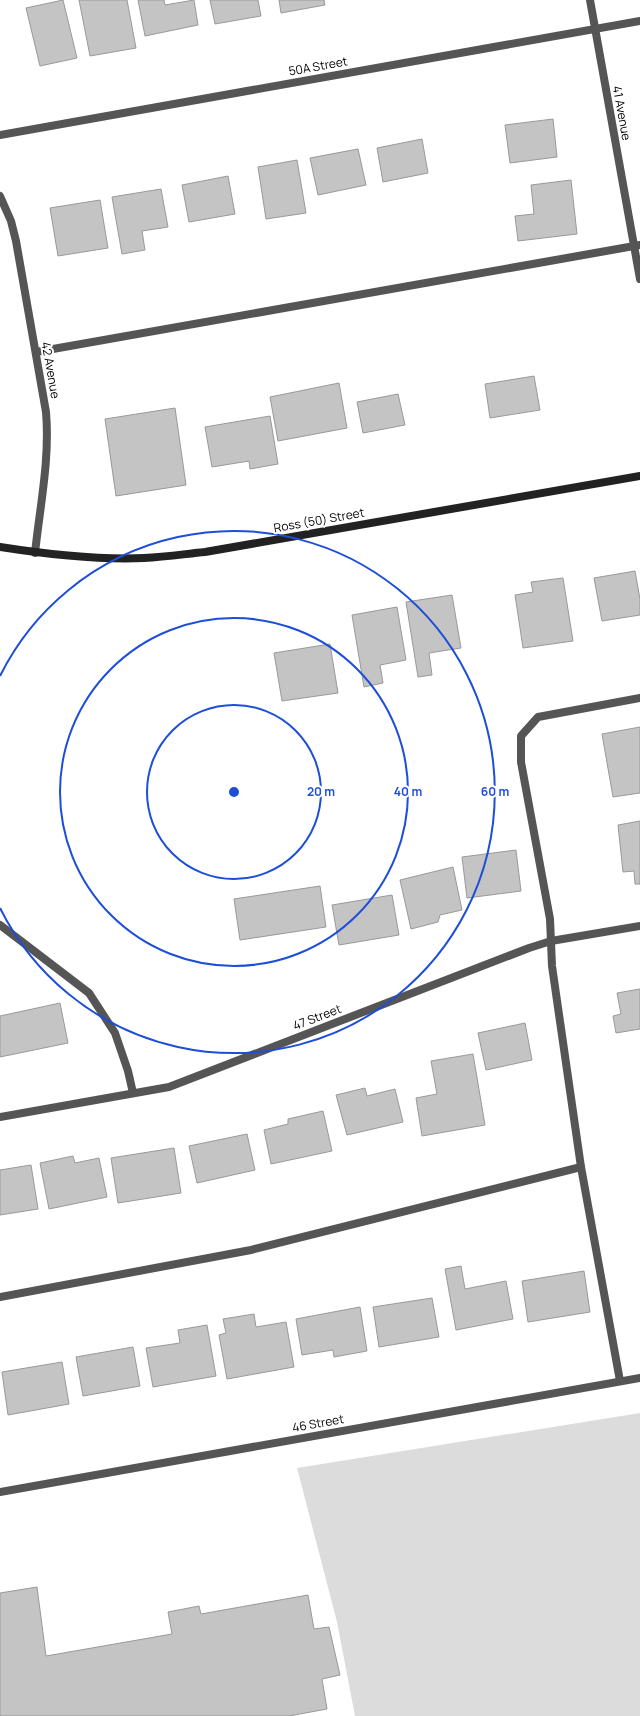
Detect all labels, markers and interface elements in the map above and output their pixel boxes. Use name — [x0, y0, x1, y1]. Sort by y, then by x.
street label: 50A Street — [287, 52, 349, 80]
street label: 41 Avenue — [609, 84, 635, 142]
street label: 42 Avenue — [38, 340, 64, 400]
street label: Ross (50) Street — [272, 504, 366, 536]
text: 20 m — [307, 783, 335, 800]
text: 40 m — [394, 783, 422, 800]
text: 60 m — [481, 783, 509, 800]
centre of rings — [227, 785, 241, 799]
street label: 47 Street — [290, 1000, 344, 1034]
street label: 46 Street — [291, 1410, 345, 1436]

